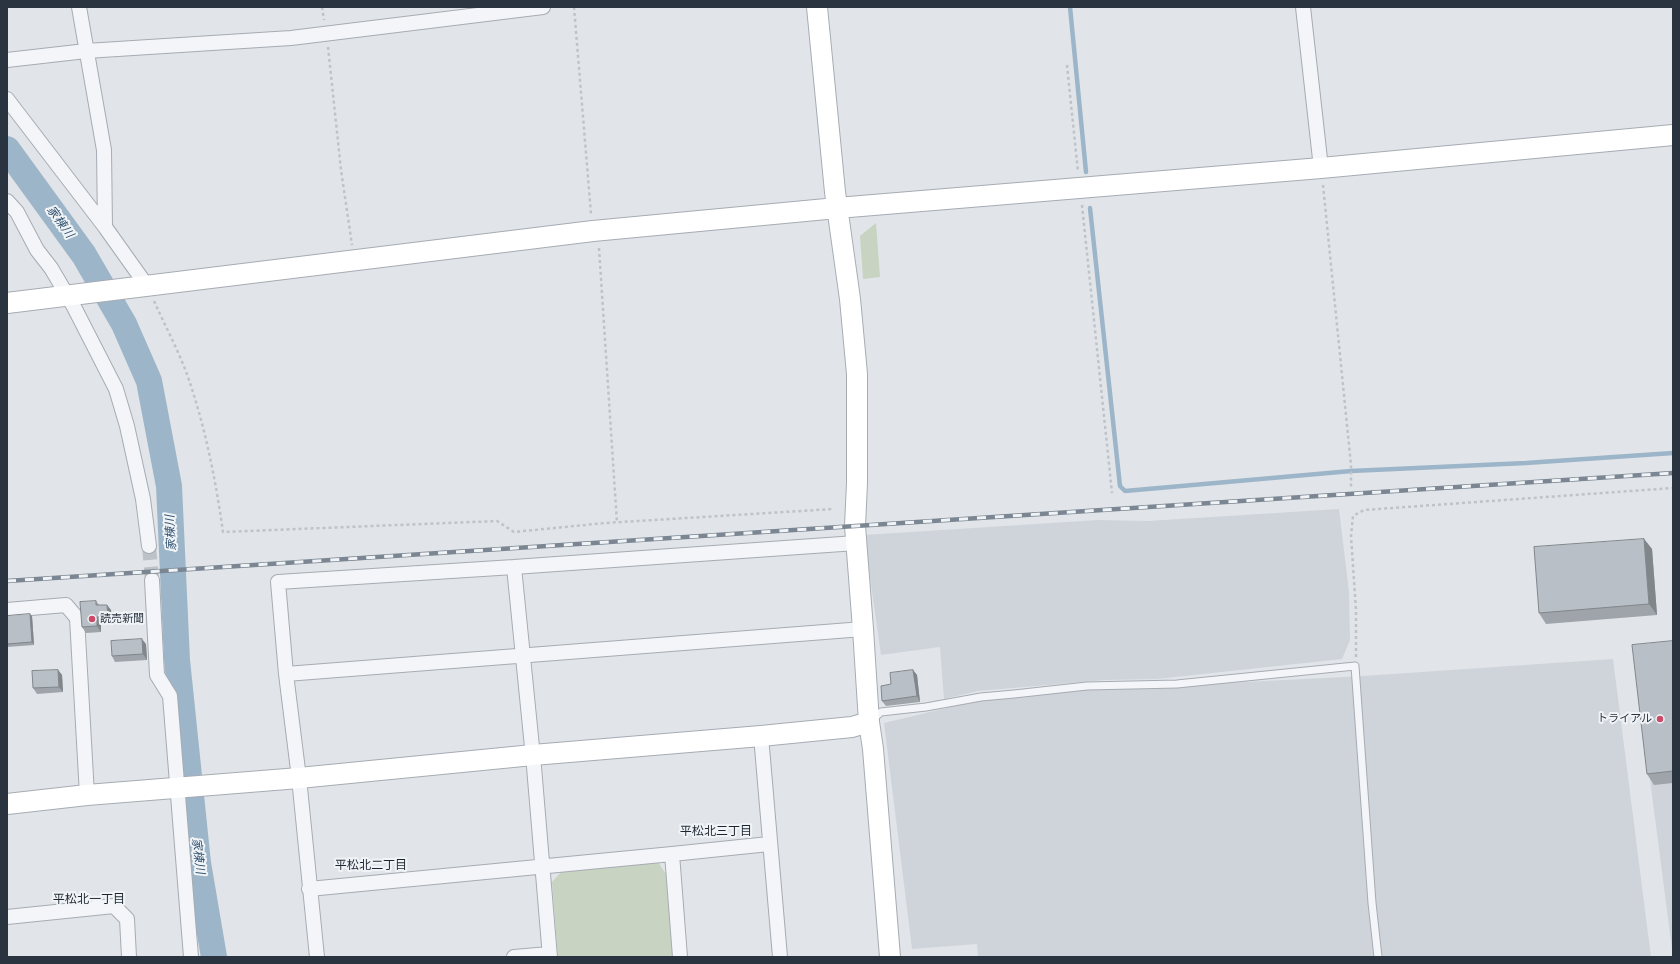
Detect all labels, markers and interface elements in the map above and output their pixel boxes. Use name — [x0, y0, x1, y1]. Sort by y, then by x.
water label: 家棟川 — [44, 203, 76, 241]
water label: 家棟川 — [163, 515, 179, 551]
place label: 読売新聞 — [100, 612, 144, 626]
marker: 読売新聞 — [87, 614, 97, 624]
place label: トライアル — [1597, 712, 1652, 726]
marker: トライアル — [1655, 714, 1665, 724]
district label: 平松北三丁目 — [680, 825, 752, 839]
water label: 家棟川 — [189, 837, 207, 875]
district label: 平松北二丁目 — [335, 859, 407, 873]
district label: 平松北一丁目 — [53, 893, 125, 907]

